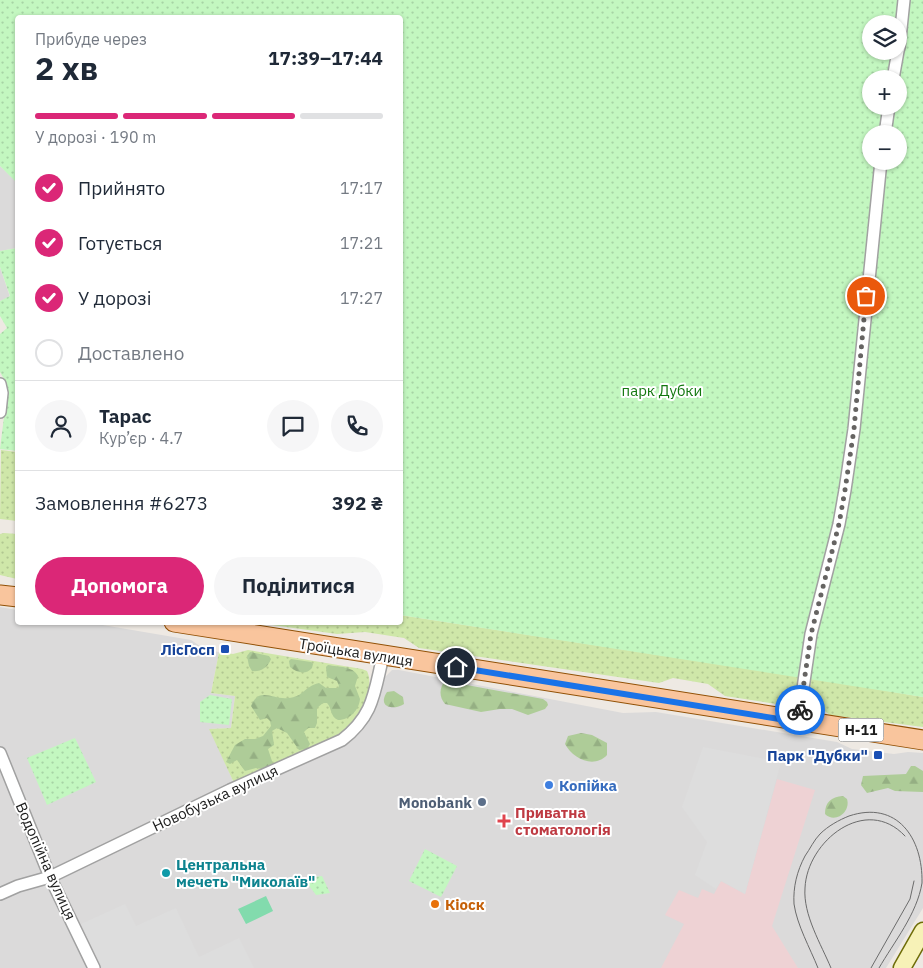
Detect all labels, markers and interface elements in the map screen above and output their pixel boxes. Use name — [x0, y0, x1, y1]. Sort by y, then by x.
map controls — [862, 15, 907, 170]
button: layers — [862, 15, 907, 60]
text: Прибуде через — [35, 29, 147, 49]
text: 17:39–17:44 — [268, 46, 383, 70]
text: 2 хв — [35, 47, 98, 89]
button: + — [862, 70, 907, 115]
button: − — [862, 125, 907, 170]
text: У дорозі · 190 m — [35, 127, 156, 147]
icon: check — [35, 174, 63, 202]
text: Прийнято — [78, 176, 165, 200]
text: 17:17 — [340, 178, 383, 198]
icon: check — [35, 229, 63, 257]
text: Готується — [78, 231, 162, 255]
text: 17:21 — [340, 233, 383, 253]
pin — [845, 275, 887, 317]
icon: bag — [852, 282, 880, 310]
icon: check — [35, 284, 63, 312]
text: У дорозі — [78, 286, 152, 310]
text: 17:27 — [340, 288, 383, 308]
text: Доставлено — [78, 341, 184, 365]
park label: парк Дубки — [622, 381, 702, 400]
button: person — [35, 400, 87, 452]
button: chat — [267, 400, 319, 452]
button: phone — [331, 400, 383, 452]
text: Тарас — [99, 404, 152, 428]
text: Кур’єр · 4.7 — [99, 428, 183, 448]
text: Замовлення #6273 — [35, 491, 208, 515]
text: 392 ₴ — [332, 491, 383, 515]
button: Допомога — [35, 557, 204, 615]
button: Поділитися — [214, 557, 383, 615]
street label: Троїцька вулиця — [298, 634, 414, 670]
place label: ЛісГосп — [161, 640, 215, 659]
marker: ЛісГосп — [219, 643, 231, 655]
pin — [435, 646, 477, 688]
icon: home — [442, 653, 470, 681]
courier — [775, 685, 825, 735]
icon: bike — [786, 696, 814, 724]
road number: Н-11 — [838, 718, 884, 742]
place label: Парк "Дубки" — [767, 746, 868, 765]
marker: Парк "Дубки" — [872, 749, 884, 761]
street label: Новобузька вулиця — [149, 761, 281, 835]
place label: Копійка — [559, 776, 618, 795]
marker: Копійка — [543, 779, 555, 791]
place label: Monobank — [399, 793, 472, 812]
marker: Monobank — [476, 796, 488, 808]
street label: Водопійна вулиця — [12, 799, 80, 923]
place label: Приватна стоматологія — [515, 803, 611, 839]
marker: Приватна стоматологія — [497, 814, 511, 828]
place label: Центральна мечеть "Миколаїв" — [176, 855, 315, 891]
marker: Центральна мечеть "Миколаїв" — [160, 867, 172, 879]
place label: Кіоск — [445, 895, 485, 914]
marker: Кіоск — [429, 898, 441, 910]

